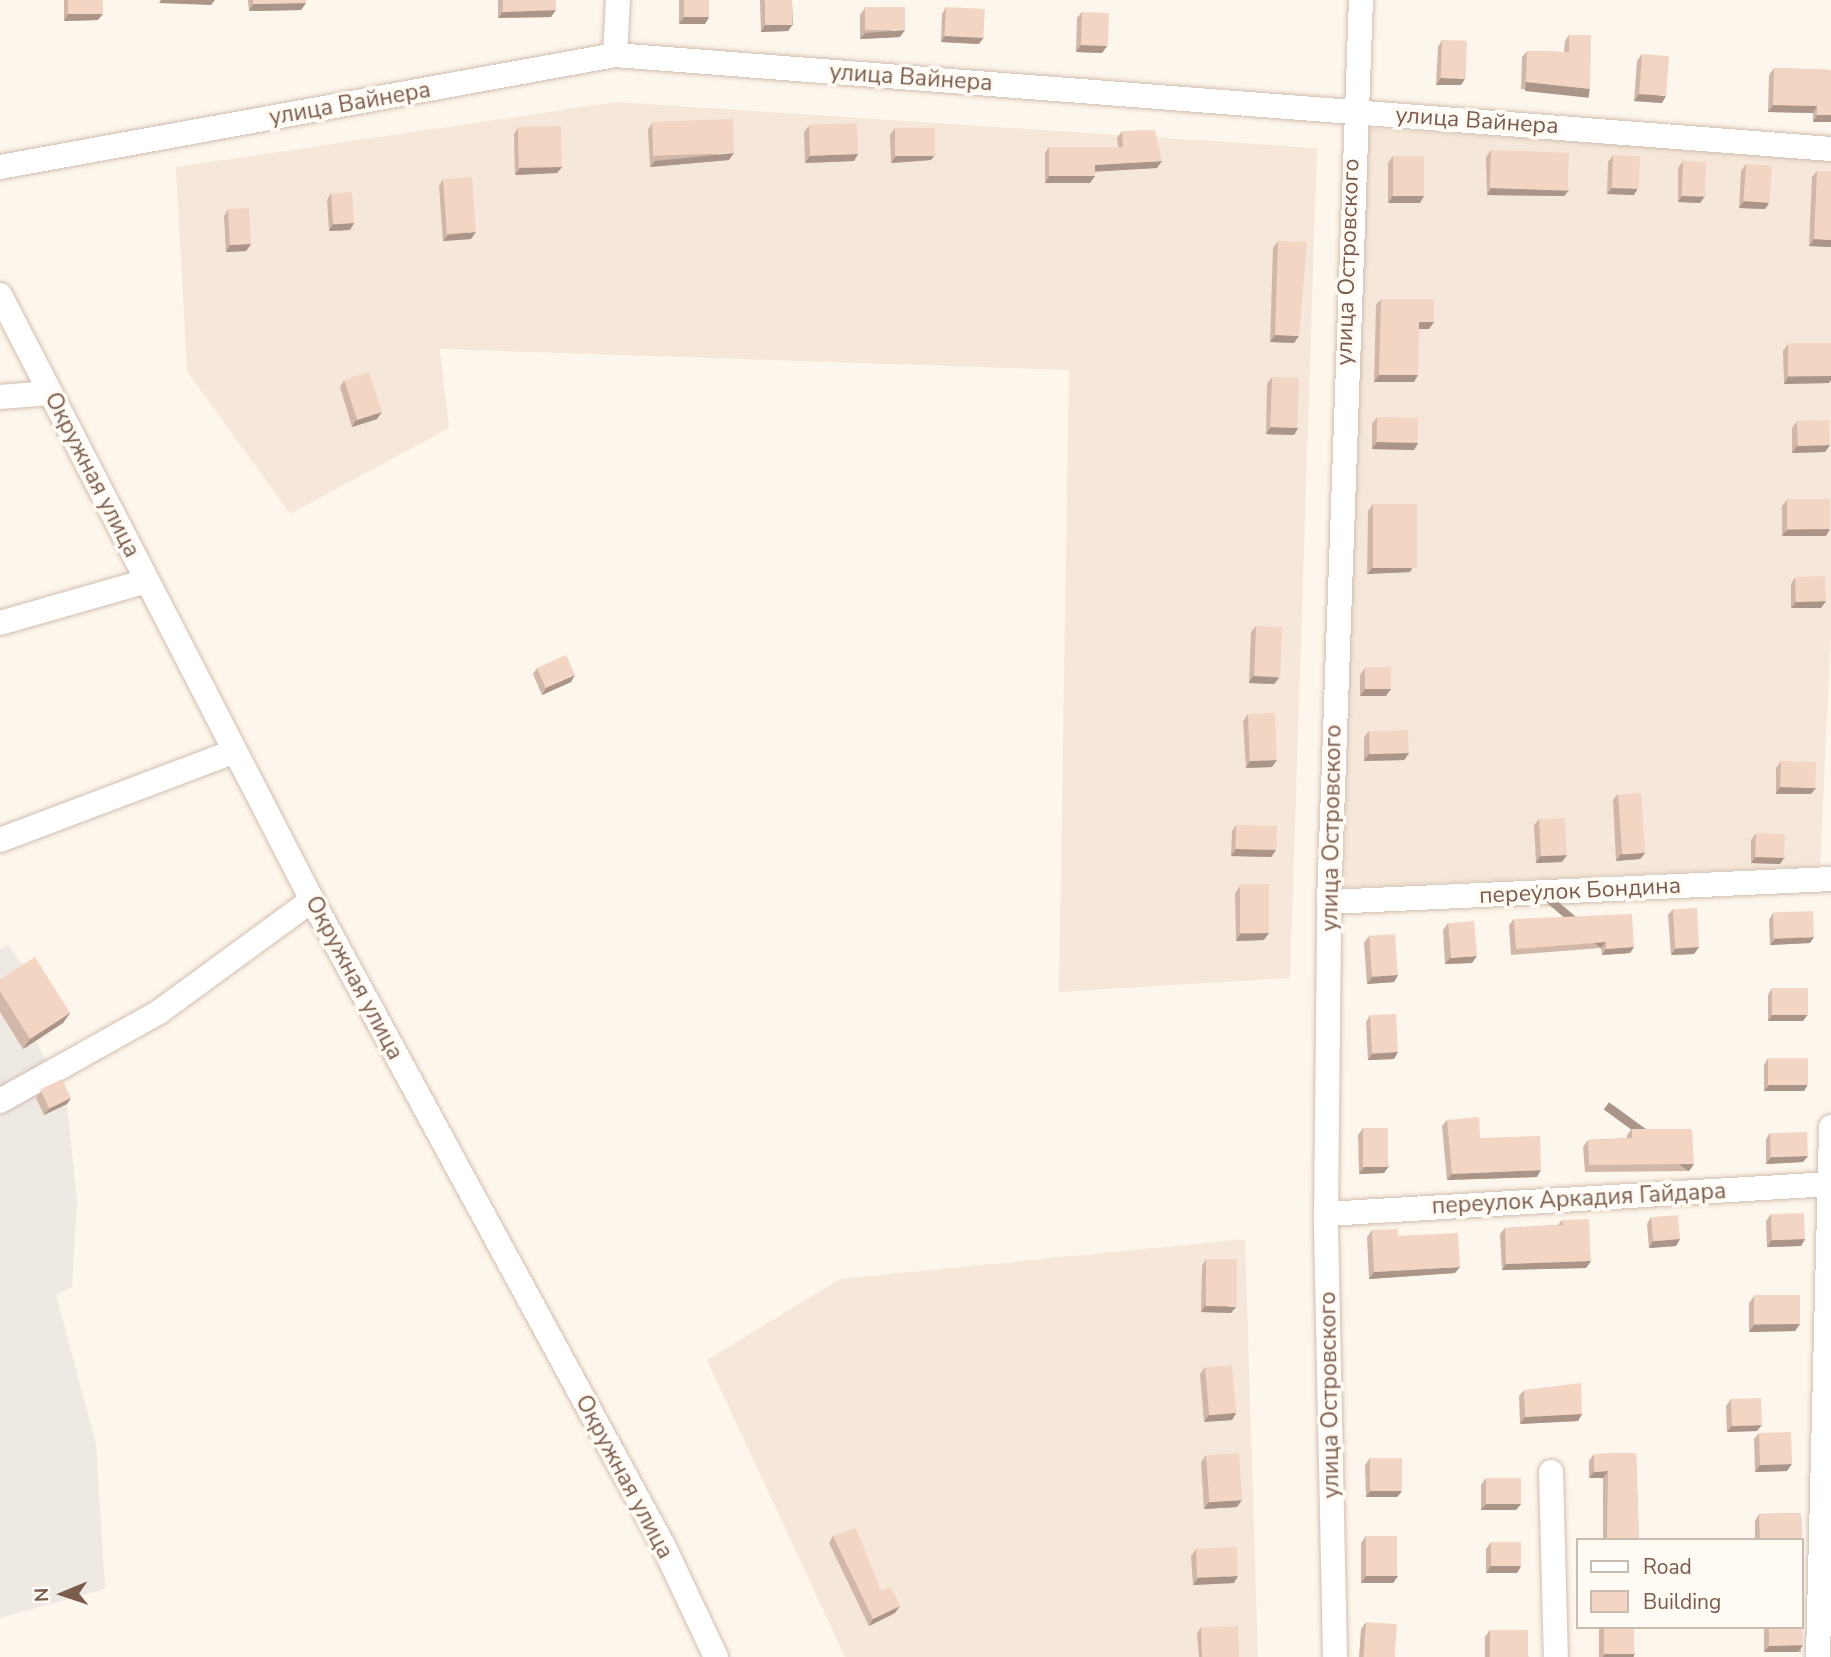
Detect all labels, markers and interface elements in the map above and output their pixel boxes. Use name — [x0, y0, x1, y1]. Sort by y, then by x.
street label: улица Вайнера — [829, 59, 993, 97]
street label: улица Вайнера — [267, 76, 433, 132]
street label: улица Вайнера — [1395, 102, 1559, 140]
street label: улица Островского — [1331, 158, 1365, 366]
street label: Окружная улица — [38, 388, 146, 562]
street label: улица Островского — [1316, 724, 1348, 932]
street label: переулок Бондина — [1478, 872, 1682, 910]
street label: Окружная улица — [299, 891, 409, 1065]
street label: переулок Аркадия Гайдара — [1431, 1178, 1727, 1220]
street label: улица Островского — [1314, 1291, 1346, 1499]
street label: Окружная улица — [569, 1390, 679, 1564]
legend — [1576, 1538, 1803, 1629]
text: Road — [1643, 1553, 1692, 1581]
north arrow — [28, 1559, 98, 1629]
text: N — [29, 1587, 55, 1602]
text: Building — [1643, 1588, 1721, 1616]

